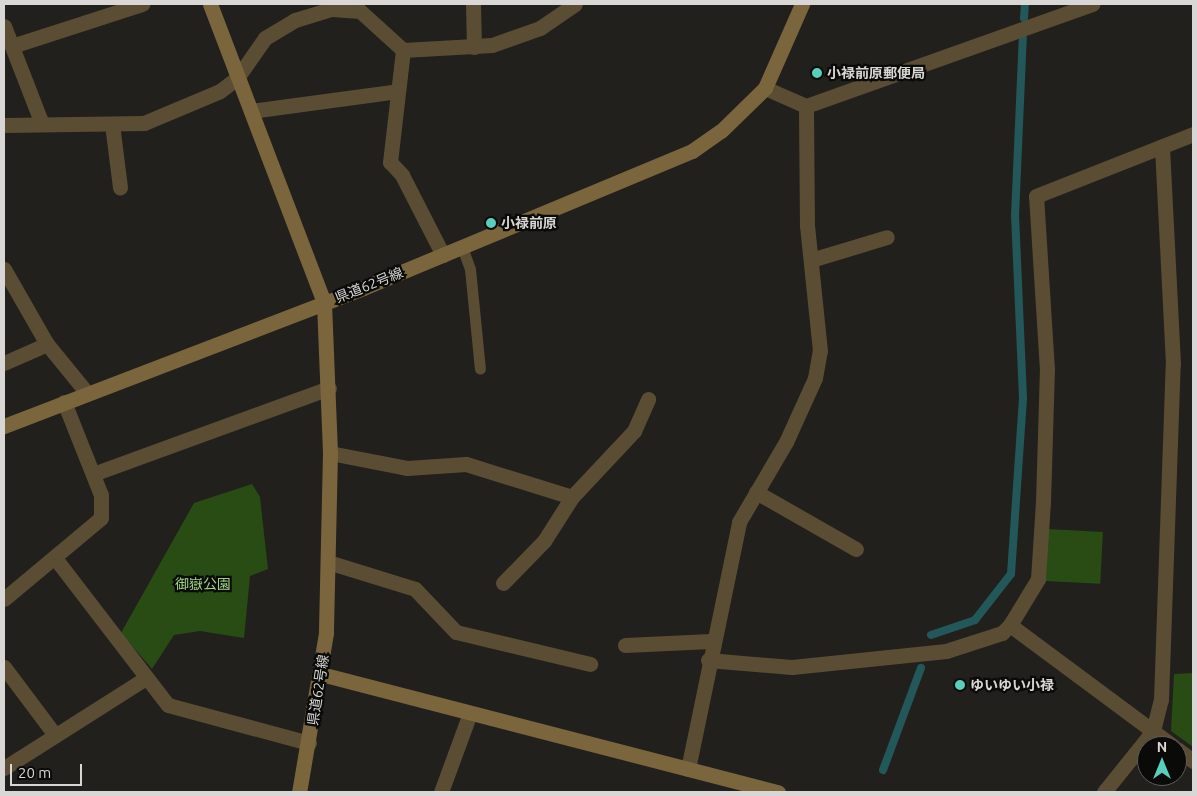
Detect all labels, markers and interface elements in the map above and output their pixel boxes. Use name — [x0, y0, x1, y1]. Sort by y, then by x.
place label: 小禄前原郵便局 — [827, 65, 925, 81]
marker: 小禄前原郵便局 — [811, 67, 823, 79]
place label: 小禄前原 — [501, 215, 557, 231]
marker: 小禄前原 — [485, 217, 497, 229]
street label: 県道62号線 — [333, 264, 405, 306]
park label: 御嶽公園 — [175, 576, 231, 592]
street label: 県道62号線 — [304, 653, 332, 727]
place label: ゆいゆい小禄 — [970, 677, 1054, 693]
marker: ゆいゆい小禄 — [954, 679, 966, 691]
north arrow — [1137, 736, 1187, 786]
text: N — [1157, 739, 1167, 755]
scale bar — [12, 754, 85, 786]
text: 20 m — [18, 764, 51, 781]

